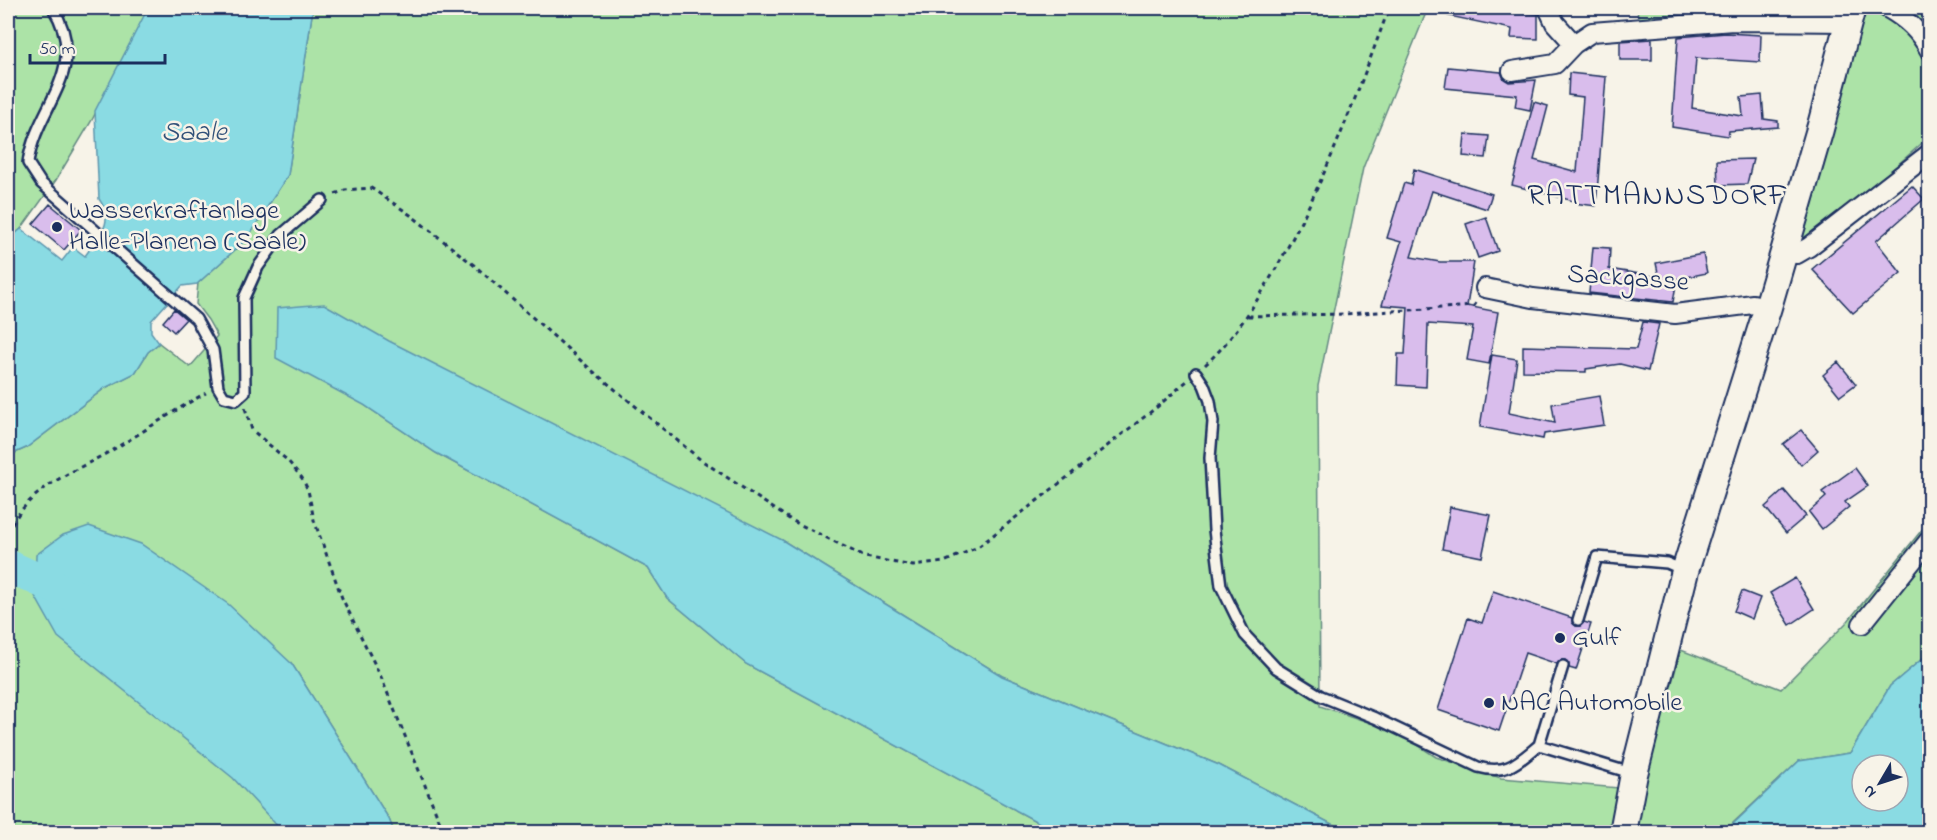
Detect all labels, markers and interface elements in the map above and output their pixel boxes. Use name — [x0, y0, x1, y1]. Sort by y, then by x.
scale bar — [30, 27, 165, 65]
text: 50 m — [39, 37, 76, 63]
water label: Saale — [161, 113, 228, 154]
district label: RATTMANNSDORF — [1527, 175, 1789, 219]
place label: Wasserkraftanlage Halle-Planena (Saale) — [69, 192, 306, 262]
marker: Wasserkraftanlage Halle-Planena (Saale) — [50, 220, 64, 234]
street label: Sackgasse — [1566, 255, 1691, 303]
place label: Gulf — [1572, 619, 1622, 658]
marker: Gulf — [1553, 631, 1567, 645]
place label: NAC Automobile — [1501, 684, 1683, 723]
marker: NAC Automobile — [1482, 696, 1496, 710]
north arrow — [1850, 753, 1910, 813]
text: N — [1857, 779, 1883, 803]

